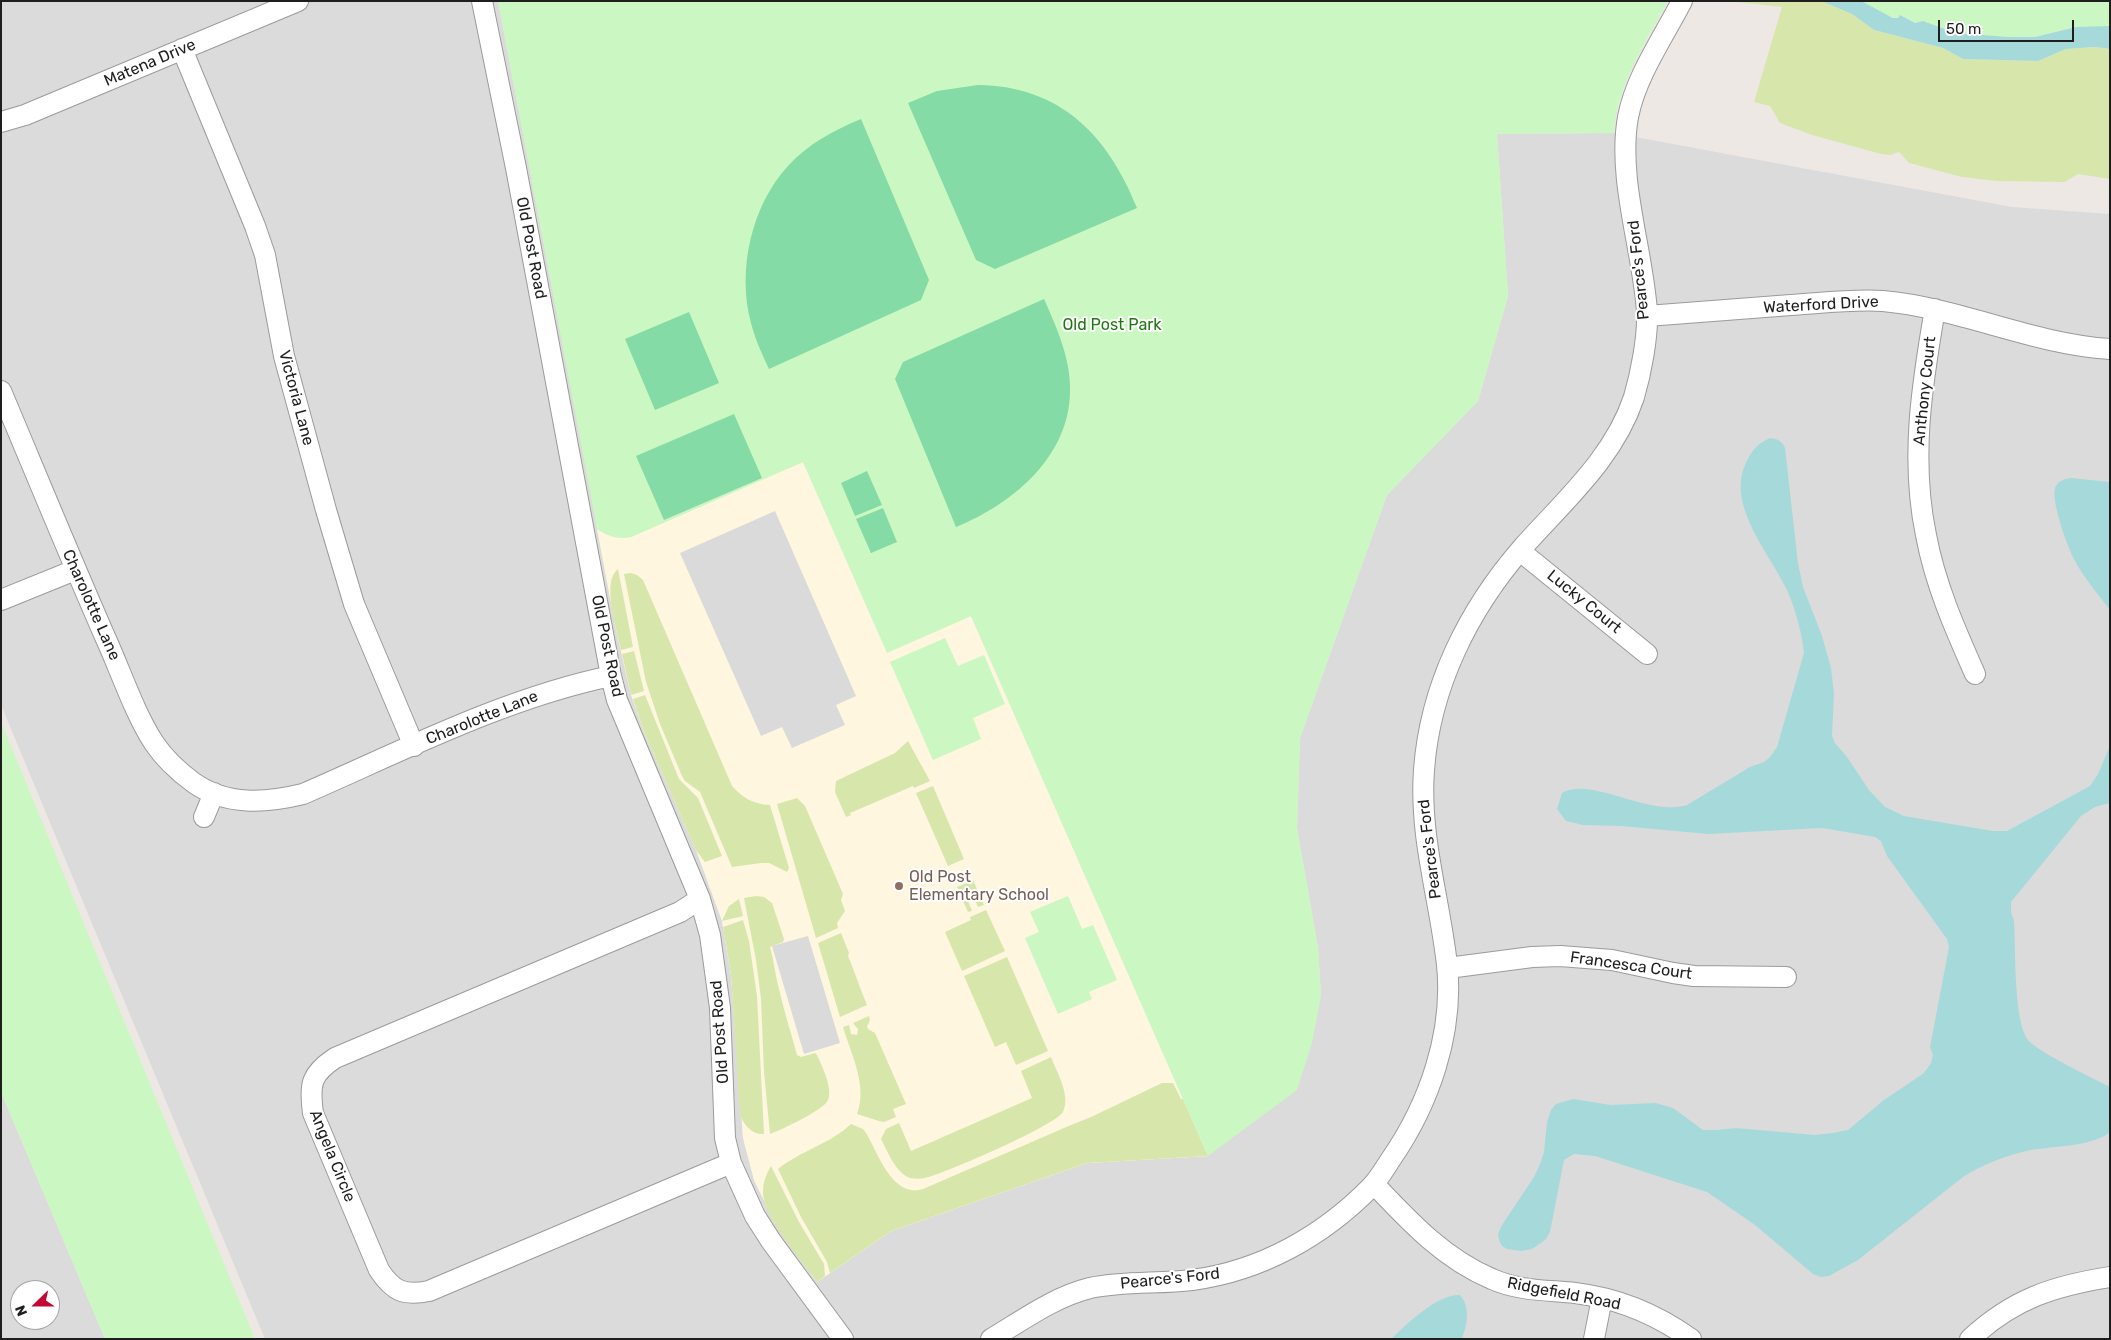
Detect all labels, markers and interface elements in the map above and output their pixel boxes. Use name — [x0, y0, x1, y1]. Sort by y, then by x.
scale bar — [1941, 10, 2077, 42]
text: 50 m — [1946, 20, 1981, 38]
street label: Matena Drive — [101, 35, 199, 91]
street label: Old Post Road — [512, 195, 550, 301]
street label: Pearce's Ford — [1624, 219, 1654, 321]
street label: Waterford Drive — [1763, 292, 1879, 318]
park label: Old Post Park — [1062, 315, 1162, 335]
street label: Anthony Court — [1910, 336, 1940, 446]
street label: Victoria Lane — [274, 348, 318, 448]
street label: Charolotte Lane — [58, 547, 124, 663]
street label: Lucky Court — [1543, 566, 1625, 638]
street label: Old Post Road — [587, 593, 627, 699]
street label: Charolotte Lane — [423, 687, 541, 749]
street label: Pearce's Ford — [1414, 798, 1446, 900]
place label: Old Post Elementary School — [909, 867, 1049, 905]
marker: Old Post Elementary School — [893, 880, 905, 892]
street label: Francesca Court — [1569, 948, 1693, 984]
street label: Old Post Road — [707, 980, 733, 1084]
street label: Angela Circle — [305, 1107, 359, 1205]
street label: Pearce's Ford — [1119, 1264, 1221, 1294]
street label: Ridgefield Road — [1506, 1274, 1622, 1314]
north arrow — [10, 1280, 60, 1330]
text: N — [12, 1303, 31, 1318]

